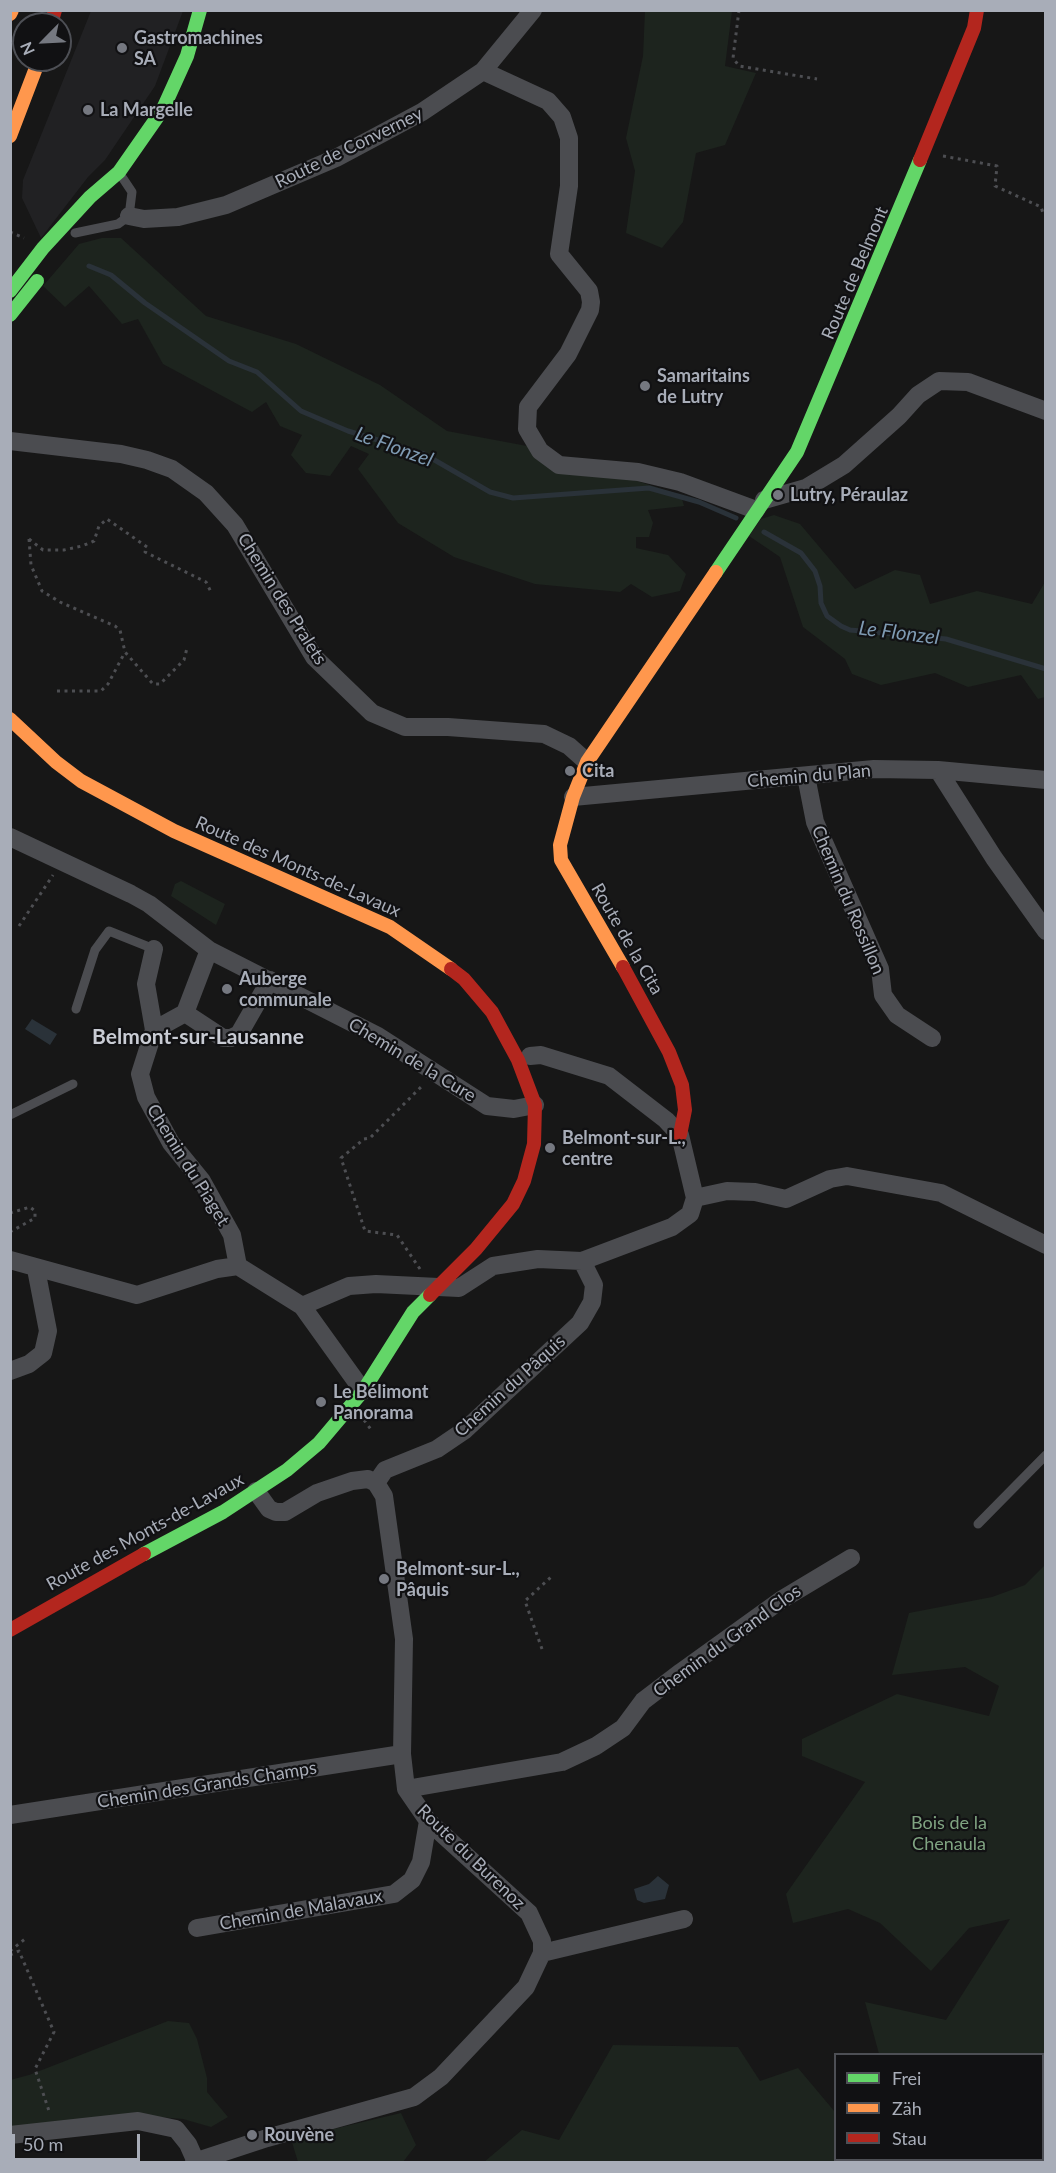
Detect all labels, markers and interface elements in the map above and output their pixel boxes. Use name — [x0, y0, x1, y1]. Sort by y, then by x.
north arrow — [12, 12, 72, 72]
place label: Gastromachines SA — [134, 27, 263, 70]
text: N — [16, 39, 38, 58]
marker: Gastromachines SA — [115, 41, 129, 55]
place label: La Margelle — [100, 99, 193, 121]
marker: La Margelle — [81, 103, 95, 117]
street label: Route de Converney — [272, 103, 426, 193]
street label: Route de Belmont — [817, 203, 893, 343]
place label: Samaritains de Lutry — [657, 365, 750, 407]
marker: Samaritains de Lutry — [638, 379, 652, 393]
water label: Le Flonzel — [352, 422, 436, 472]
place label: Lutry, Péraulaz — [790, 484, 908, 506]
marker: Lutry, Péraulaz — [771, 488, 785, 502]
street label: Chemin des Pralets — [233, 529, 331, 669]
water label: Le Flonzel — [857, 616, 941, 650]
place label: Cita — [582, 760, 614, 782]
street label: Chemin du Plan — [746, 760, 872, 792]
marker: Cita — [563, 764, 577, 778]
street label: Route des Monts-de-Lavaux — [192, 812, 404, 922]
street label: Chemin du Rossillon — [807, 822, 889, 978]
street label: Route de la Cita — [586, 879, 668, 999]
place label: Auberge communale — [239, 968, 332, 1010]
marker: Auberge communale — [220, 982, 234, 996]
street label: Chemin de la Cure — [344, 1013, 480, 1107]
district label: Belmont-sur-Lausanne — [92, 1024, 304, 1050]
street label: Chemin du Piaget — [142, 1100, 234, 1230]
place label: Belmont-sur-L., centre — [562, 1127, 686, 1170]
marker: Belmont-sur-L., centre — [543, 1141, 557, 1155]
street label: Chemin du Pâquis — [450, 1331, 570, 1441]
place label: Le Bélimont Panorama — [333, 1381, 428, 1424]
marker: Le Bélimont Panorama — [314, 1395, 328, 1409]
street label: Route des Monts-de-Lavaux — [43, 1469, 247, 1595]
place label: Belmont-sur-L., Pâquis — [396, 1558, 520, 1600]
marker: Belmont-sur-L., Pâquis — [377, 1572, 391, 1586]
street label: Chemin du Grand Clos — [649, 1580, 805, 1702]
street label: Chemin des Grands Champs — [96, 1757, 318, 1813]
street label: Route du Burenoz — [413, 1800, 529, 1914]
park label: Bois de la Chenaula — [911, 1812, 987, 1854]
street label: Chemin de Malavaux — [218, 1885, 384, 1935]
legend — [834, 2053, 1044, 2161]
text: Frei — [892, 2067, 921, 2089]
text: Zäh — [892, 2097, 922, 2119]
scale bar — [15, 2122, 142, 2160]
place label: Rouvène — [264, 2124, 334, 2146]
text: Stau — [892, 2127, 927, 2149]
marker: Rouvène — [245, 2128, 259, 2142]
text: 50 m — [23, 2133, 63, 2155]

